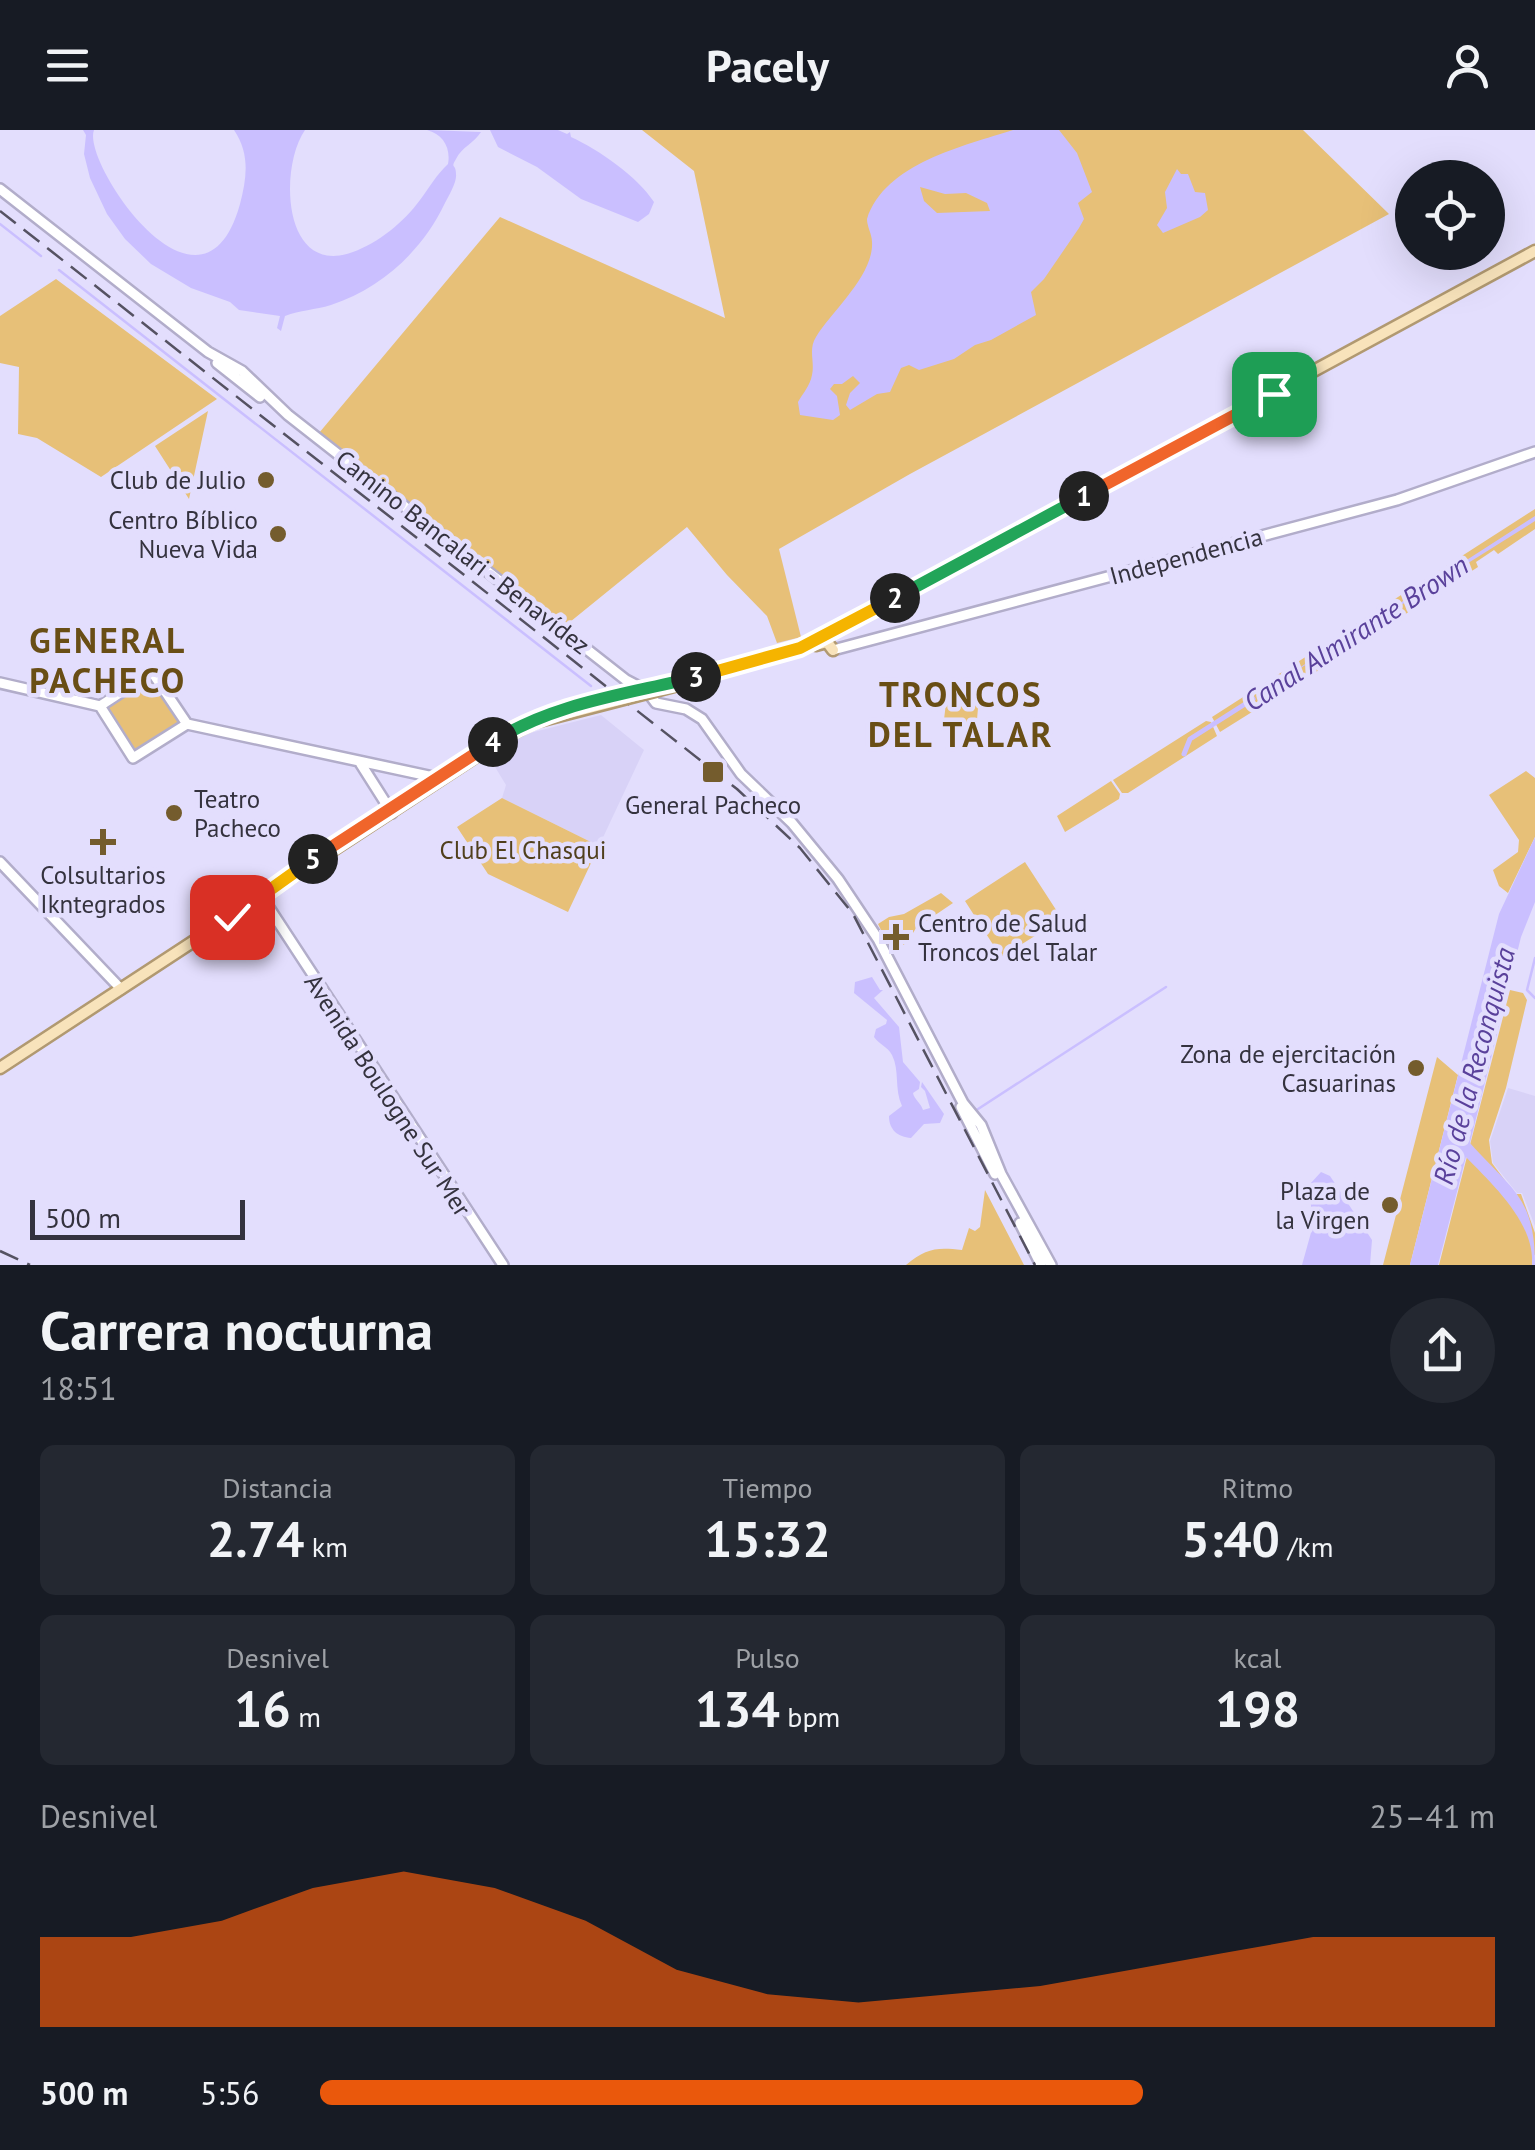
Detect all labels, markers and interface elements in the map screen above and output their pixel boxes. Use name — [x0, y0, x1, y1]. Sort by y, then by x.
text: Pacely — [706, 36, 829, 94]
icon: menu — [40, 38, 95, 93]
icon: person — [1440, 38, 1495, 93]
map controls — [1395, 160, 1505, 270]
button: locate — [1395, 160, 1505, 270]
pin — [1232, 352, 1317, 437]
icon: arrive — [1247, 367, 1302, 422]
street label: Camino Bancalari - Benavídez — [330, 443, 596, 661]
place label: Club de Julio — [110, 464, 246, 496]
marker: Club de Julio — [255, 469, 277, 491]
pin: 1 — [1059, 471, 1109, 521]
text: 1 — [1076, 477, 1092, 514]
place label: Centro Bíblico Nueva Vida — [108, 504, 258, 565]
street label: Independencia — [1106, 520, 1266, 592]
marker: Centro Bíblico Nueva Vida — [267, 523, 289, 545]
water label: Canal Almirante Brown — [1236, 546, 1475, 719]
pin: 2 — [870, 573, 920, 623]
text: 2 — [887, 579, 903, 616]
district label: GENERAL PACHECO — [29, 617, 187, 703]
pin: 3 — [671, 652, 721, 702]
text: 3 — [688, 658, 704, 695]
district label: TRONCOS DEL TALAR — [868, 671, 1054, 757]
pin: 4 — [468, 717, 518, 767]
text: 4 — [485, 723, 501, 760]
marker: General Pacheco — [700, 759, 726, 785]
place label: Teatro Pacheco — [194, 783, 281, 844]
place label: General Pacheco — [625, 789, 801, 821]
marker: Teatro Pacheco — [163, 802, 185, 824]
marker: Colsultarios Ikntegrados — [90, 829, 116, 855]
pin: 5 — [288, 834, 338, 884]
park label: Club El Chasqui — [439, 834, 607, 866]
text: 5 — [305, 840, 321, 877]
place label: Colsultarios Ikntegrados — [40, 859, 166, 920]
pin — [190, 875, 275, 960]
icon: check — [205, 890, 260, 945]
place label: Centro de Salud Troncos del Talar — [918, 907, 1098, 968]
marker: Centro de Salud Troncos del Talar — [883, 924, 909, 950]
water label: Río de la Reconquista — [1424, 943, 1523, 1188]
street label: Avenida Boulogne Sur Mer — [298, 968, 479, 1223]
place label: Zona de ejercitación Casuarinas — [1180, 1038, 1396, 1099]
marker: Zona de ejercitación Casuarinas — [1405, 1057, 1427, 1079]
place label: Plaza de la Virgen — [1275, 1175, 1370, 1236]
marker: Plaza de la Virgen — [1379, 1194, 1401, 1216]
scale bar — [30, 1195, 245, 1240]
text: 500 m — [45, 1199, 121, 1236]
text: Carrera nocturna — [40, 1294, 433, 1365]
button: share — [1390, 1298, 1495, 1403]
text: 18:51 — [40, 1367, 117, 1409]
text: Distancia — [222, 1469, 333, 1506]
text: Tiempo — [722, 1469, 813, 1506]
text: Ritmo — [1222, 1469, 1293, 1506]
text: 2.74 — [207, 1506, 304, 1571]
text: 15:32 — [704, 1506, 831, 1571]
text: 5:40 — [1181, 1506, 1280, 1571]
text: km — [304, 1528, 348, 1565]
text: /km — [1280, 1528, 1334, 1565]
text: Desnivel — [226, 1639, 329, 1676]
text: Pulso — [735, 1639, 800, 1676]
text: kcal — [1234, 1639, 1281, 1676]
text: 16 — [234, 1676, 291, 1741]
text: 134 — [695, 1676, 780, 1741]
text: 198 — [1215, 1676, 1300, 1741]
text: m — [291, 1698, 321, 1735]
text: bpm — [780, 1698, 840, 1735]
text: Desnivel — [40, 1795, 157, 1837]
text: 25–41 m — [1370, 1795, 1495, 1837]
text: 500 m — [40, 2072, 128, 2114]
text: 5:56 — [200, 2072, 259, 2114]

